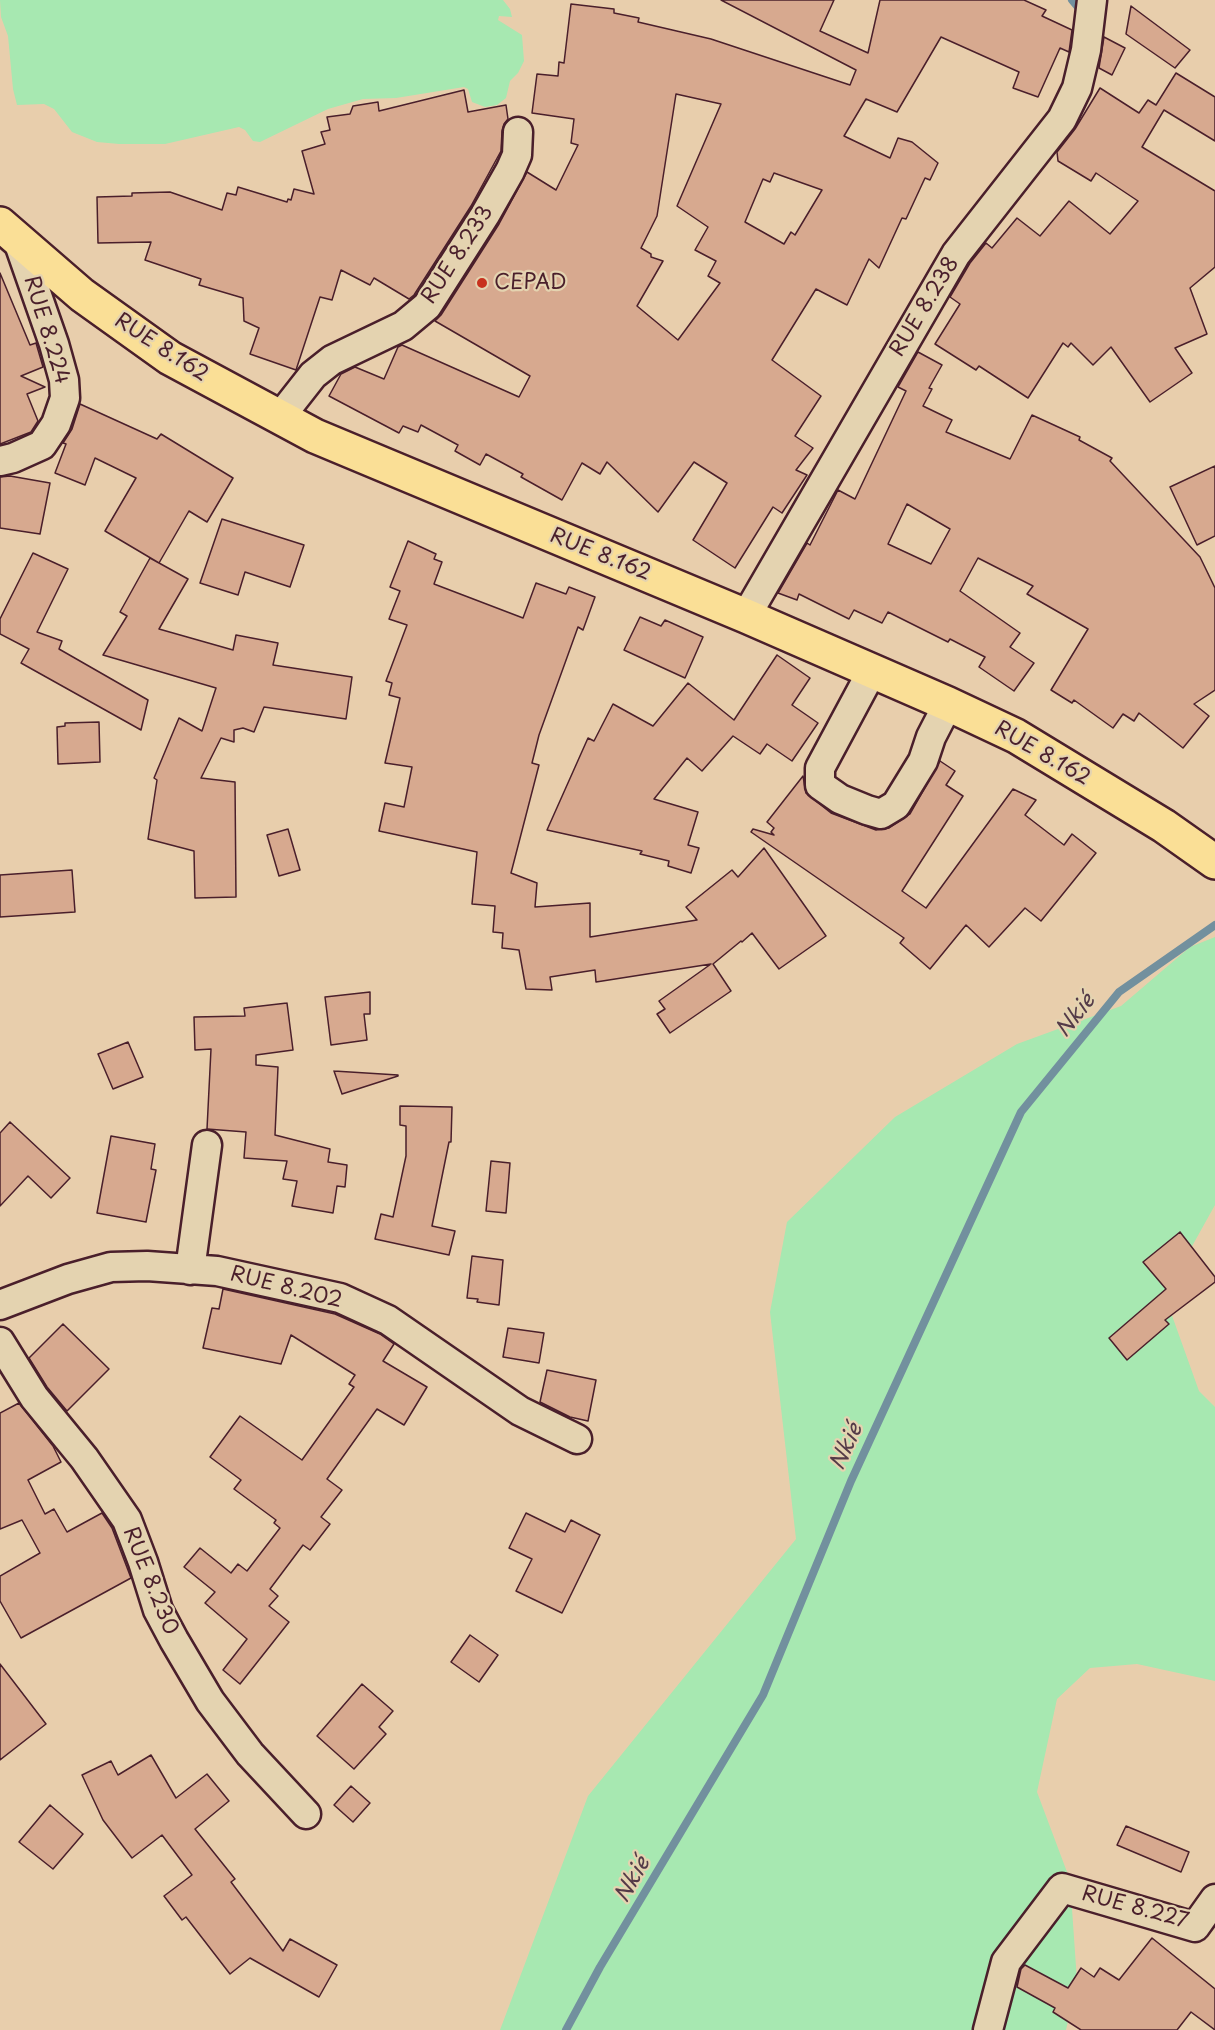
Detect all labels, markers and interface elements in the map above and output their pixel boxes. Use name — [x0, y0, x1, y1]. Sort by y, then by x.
street label: RUE 8.233 — [417, 201, 499, 309]
street label: RUE 8.238 — [885, 252, 965, 362]
place label: CEPAD — [494, 270, 567, 296]
street label: RUE 8.224 — [18, 273, 74, 387]
marker: CEPAD — [475, 276, 489, 290]
street label: RUE 8.162 — [109, 308, 213, 388]
street label: RUE 8.162 — [546, 523, 654, 587]
street label: RUE 8.162 — [990, 716, 1094, 792]
water label: Nkié — [1051, 989, 1101, 1043]
street label: RUE 8.202 — [227, 1262, 345, 1314]
water label: Nkié — [825, 1419, 869, 1475]
street label: RUE 8.230 — [117, 1523, 183, 1639]
water label: Nkié — [609, 1852, 657, 1908]
street label: RUE 8.227 — [1079, 1882, 1191, 1934]

